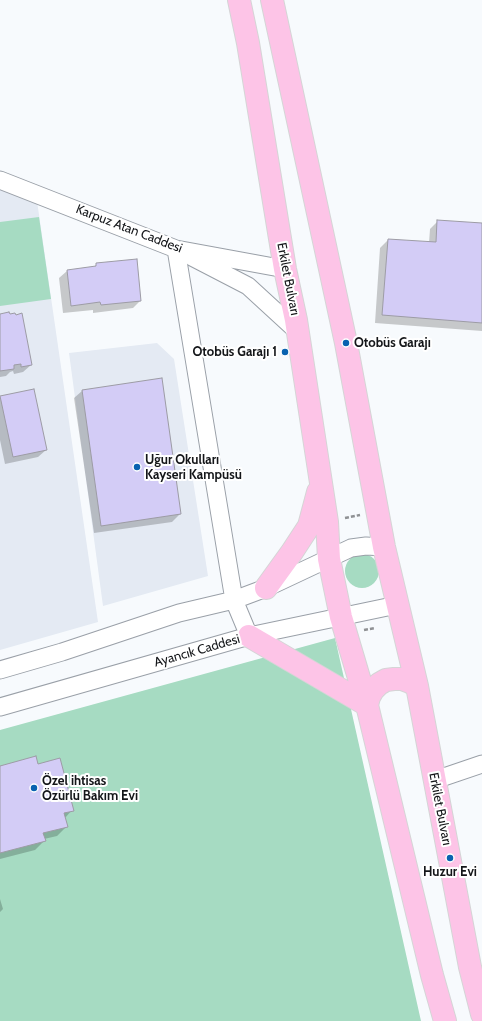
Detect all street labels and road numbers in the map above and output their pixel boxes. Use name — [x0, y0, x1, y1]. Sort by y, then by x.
street label: Karpuz Atan Caddesi — [74, 202, 184, 256]
street label: Erkilet Bulvarı — [273, 241, 303, 317]
street label: Ayancık Caddesi — [152, 631, 242, 671]
street label: Erkilet Bulvarı — [425, 771, 455, 847]

